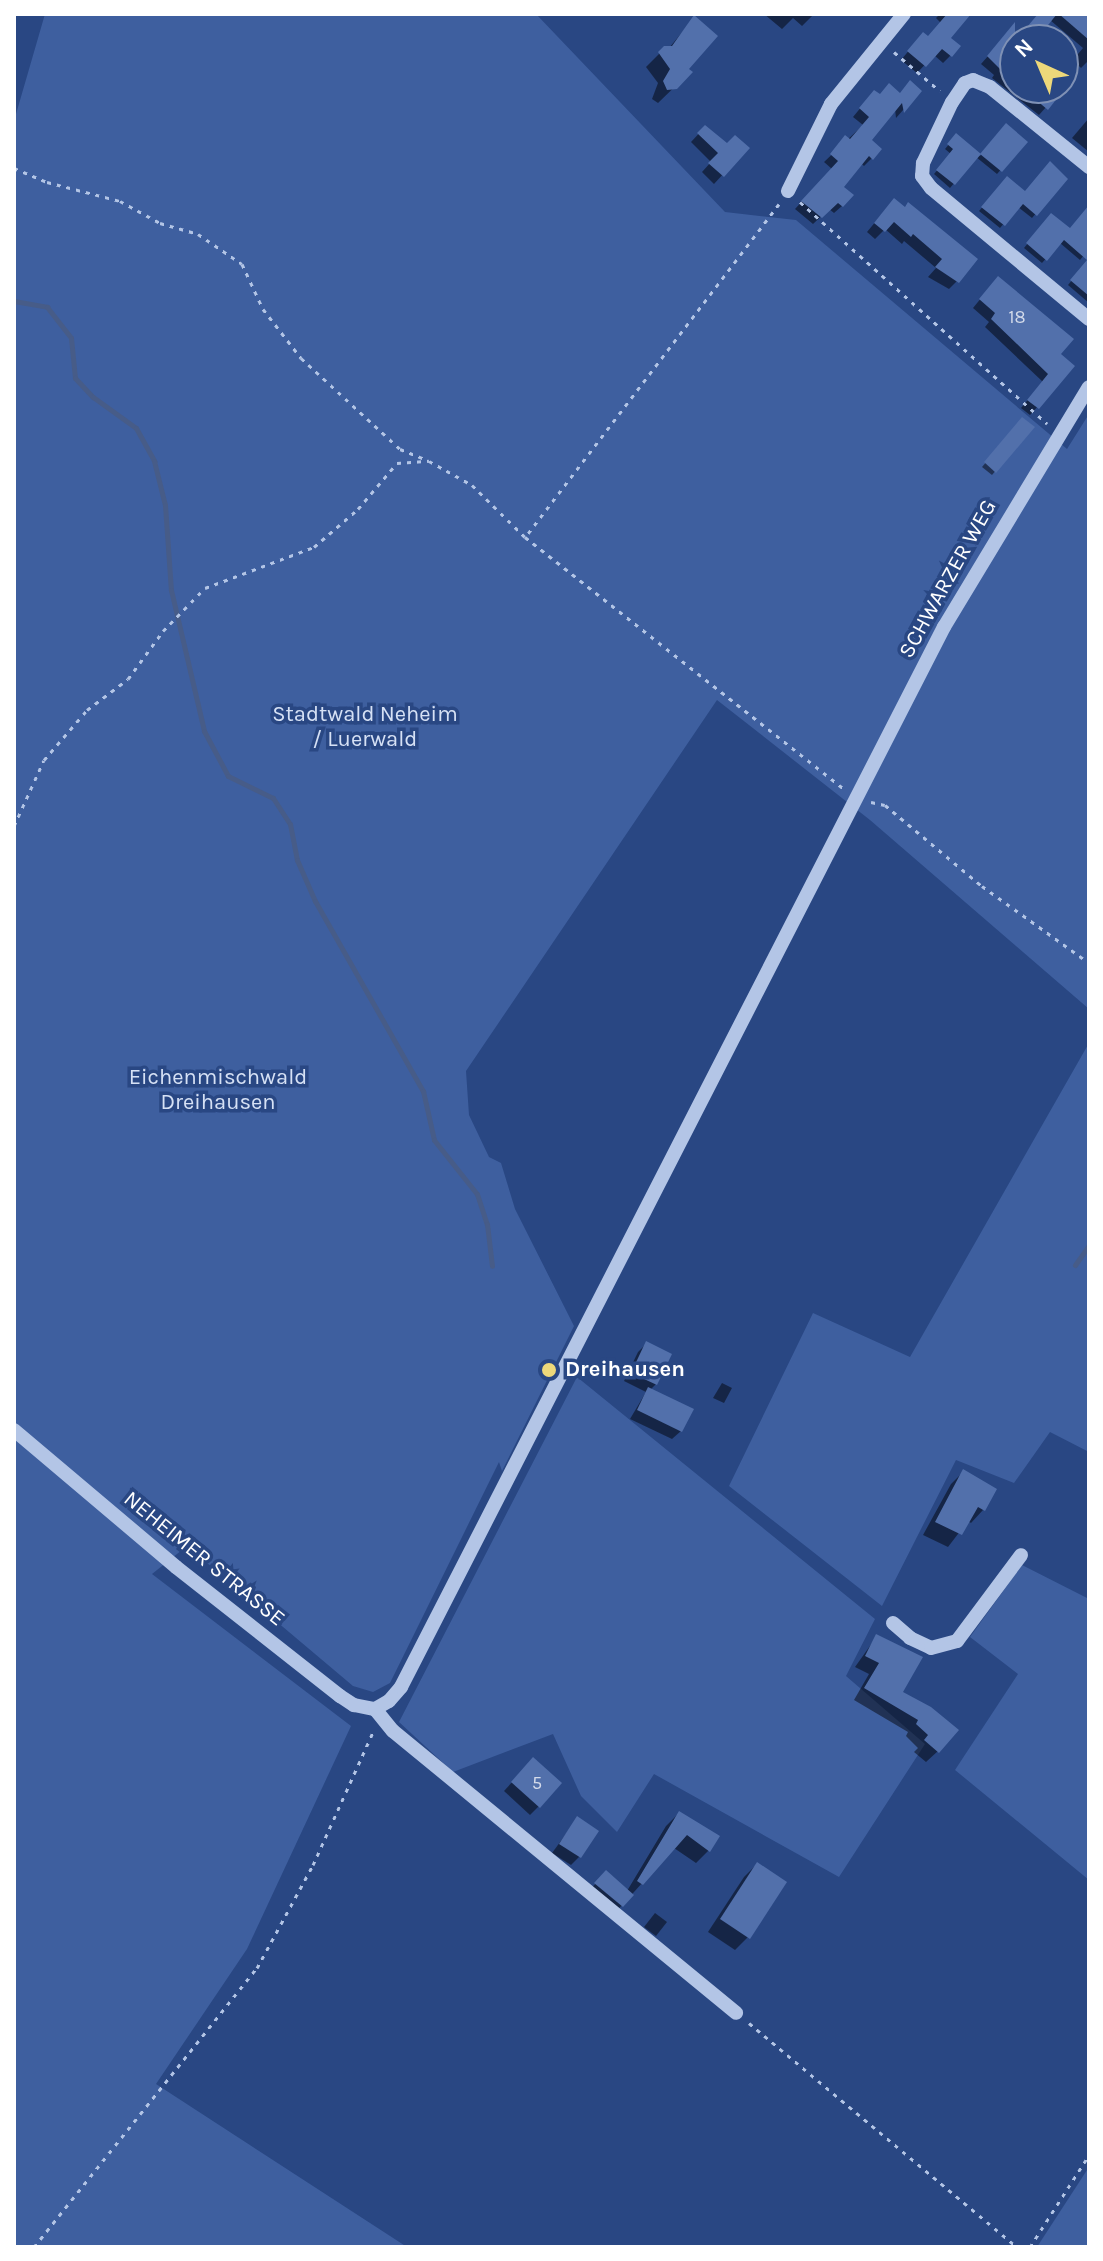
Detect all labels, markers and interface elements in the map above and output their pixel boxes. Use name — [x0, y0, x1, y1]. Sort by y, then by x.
north arrow — [999, 24, 1079, 104]
text: N — [1009, 33, 1038, 63]
house number: 18 — [1008, 306, 1026, 328]
street label: SCHWARZER WEG — [894, 495, 1002, 663]
park label: Stadtwald Neheim / Luerwald — [272, 701, 458, 752]
park label: Eichenmischwald Dreihausen — [129, 1064, 307, 1116]
place label: Dreihausen — [565, 1357, 685, 1383]
marker: Dreihausen — [540, 1361, 558, 1379]
street label: NEHEIMER STRASSE — [118, 1486, 290, 1632]
house number: 5 — [532, 1772, 542, 1794]

